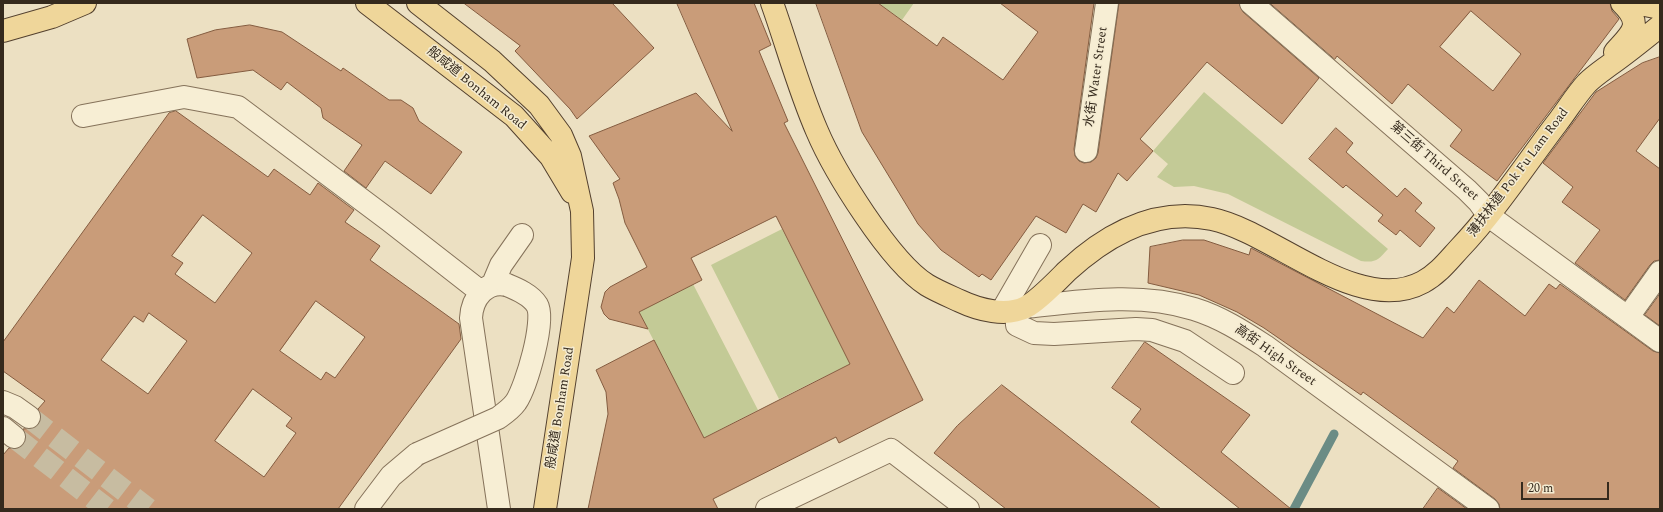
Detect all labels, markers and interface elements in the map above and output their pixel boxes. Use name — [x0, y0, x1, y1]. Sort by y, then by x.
street label: 水街 Water Street — [1082, 26, 1112, 128]
street label: 般咸道 Bonham Road — [423, 44, 529, 134]
street label: 薄扶林道 Pok Fu Lam Road — [1465, 105, 1573, 241]
street label: 第三街 Third Street — [1386, 119, 1482, 205]
street label: 高街 High Street — [1231, 322, 1319, 390]
street label: 般咸道 Bonham Road — [544, 346, 578, 470]
scale bar — [1523, 474, 1611, 500]
text: 20 m — [1528, 479, 1553, 498]

